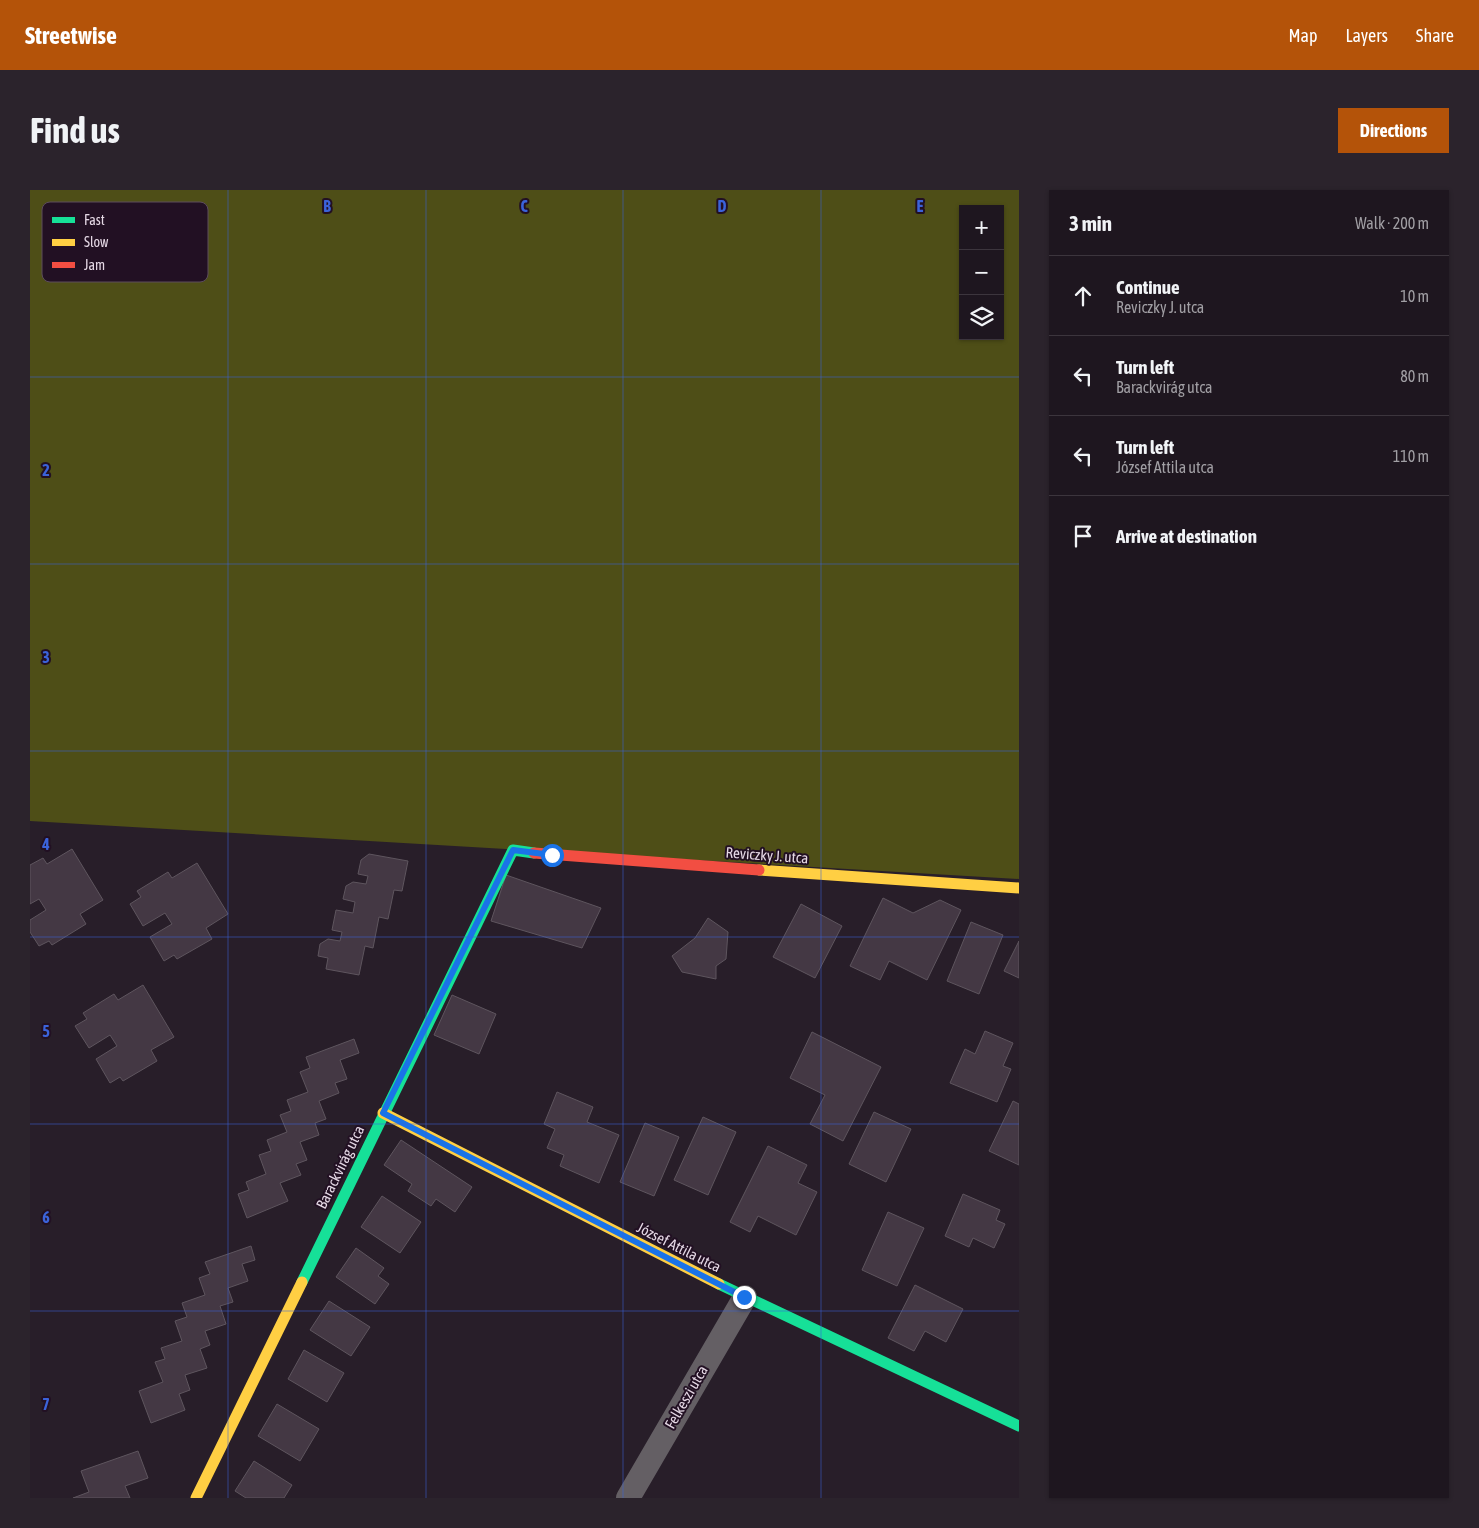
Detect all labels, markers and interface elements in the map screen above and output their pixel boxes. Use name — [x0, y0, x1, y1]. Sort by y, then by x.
text: Streetwise — [25, 22, 117, 49]
text: Map — [1288, 25, 1317, 46]
text: Layers — [1345, 25, 1388, 46]
text: Share — [1416, 25, 1454, 46]
button: Directions — [1338, 108, 1449, 153]
text: Find us — [30, 110, 120, 150]
text: B — [323, 197, 331, 215]
text: C — [520, 197, 528, 215]
text: D — [718, 197, 727, 215]
text: E — [917, 197, 924, 215]
legend — [42, 202, 208, 282]
map controls — [959, 205, 1004, 340]
button: + — [959, 205, 1004, 250]
text: 3 min — [1069, 211, 1112, 235]
text: Fast — [84, 212, 105, 228]
text: Walk · 200 m — [1355, 214, 1429, 232]
text: Slow — [84, 234, 109, 250]
button: − — [959, 250, 1004, 295]
text: Jam — [84, 257, 105, 273]
text: Continue — [1116, 276, 1180, 298]
icon: ahead — [1069, 282, 1097, 310]
text: 10 m — [1400, 287, 1429, 305]
button: layers — [959, 295, 1004, 340]
text: Reviczky J. utca — [1116, 298, 1204, 316]
text: Turn left — [1116, 356, 1174, 378]
icon: left — [1069, 362, 1097, 390]
text: 80 m — [1400, 367, 1429, 385]
text: Barackvirág utca — [1116, 378, 1213, 396]
text: Turn left — [1116, 436, 1174, 458]
icon: left — [1069, 442, 1097, 470]
text: 110 m — [1393, 447, 1429, 465]
text: József Attila utca — [1116, 458, 1214, 476]
text: 2 — [42, 461, 50, 479]
icon: arrive — [1069, 522, 1097, 550]
text: Arrive at destination — [1116, 525, 1257, 547]
text: 3 — [42, 648, 50, 666]
text: 4 — [41, 835, 50, 853]
route start — [541, 844, 564, 867]
street label: Reviczky J. utca — [725, 844, 809, 866]
text: 5 — [42, 1022, 50, 1040]
street label: Barackvirág utca — [313, 1123, 367, 1211]
text: 6 — [42, 1208, 50, 1226]
street label: József Attila utca — [634, 1219, 724, 1275]
route end — [733, 1286, 756, 1309]
street label: Felkeszi utca — [661, 1363, 711, 1431]
text: 7 — [42, 1395, 50, 1413]

